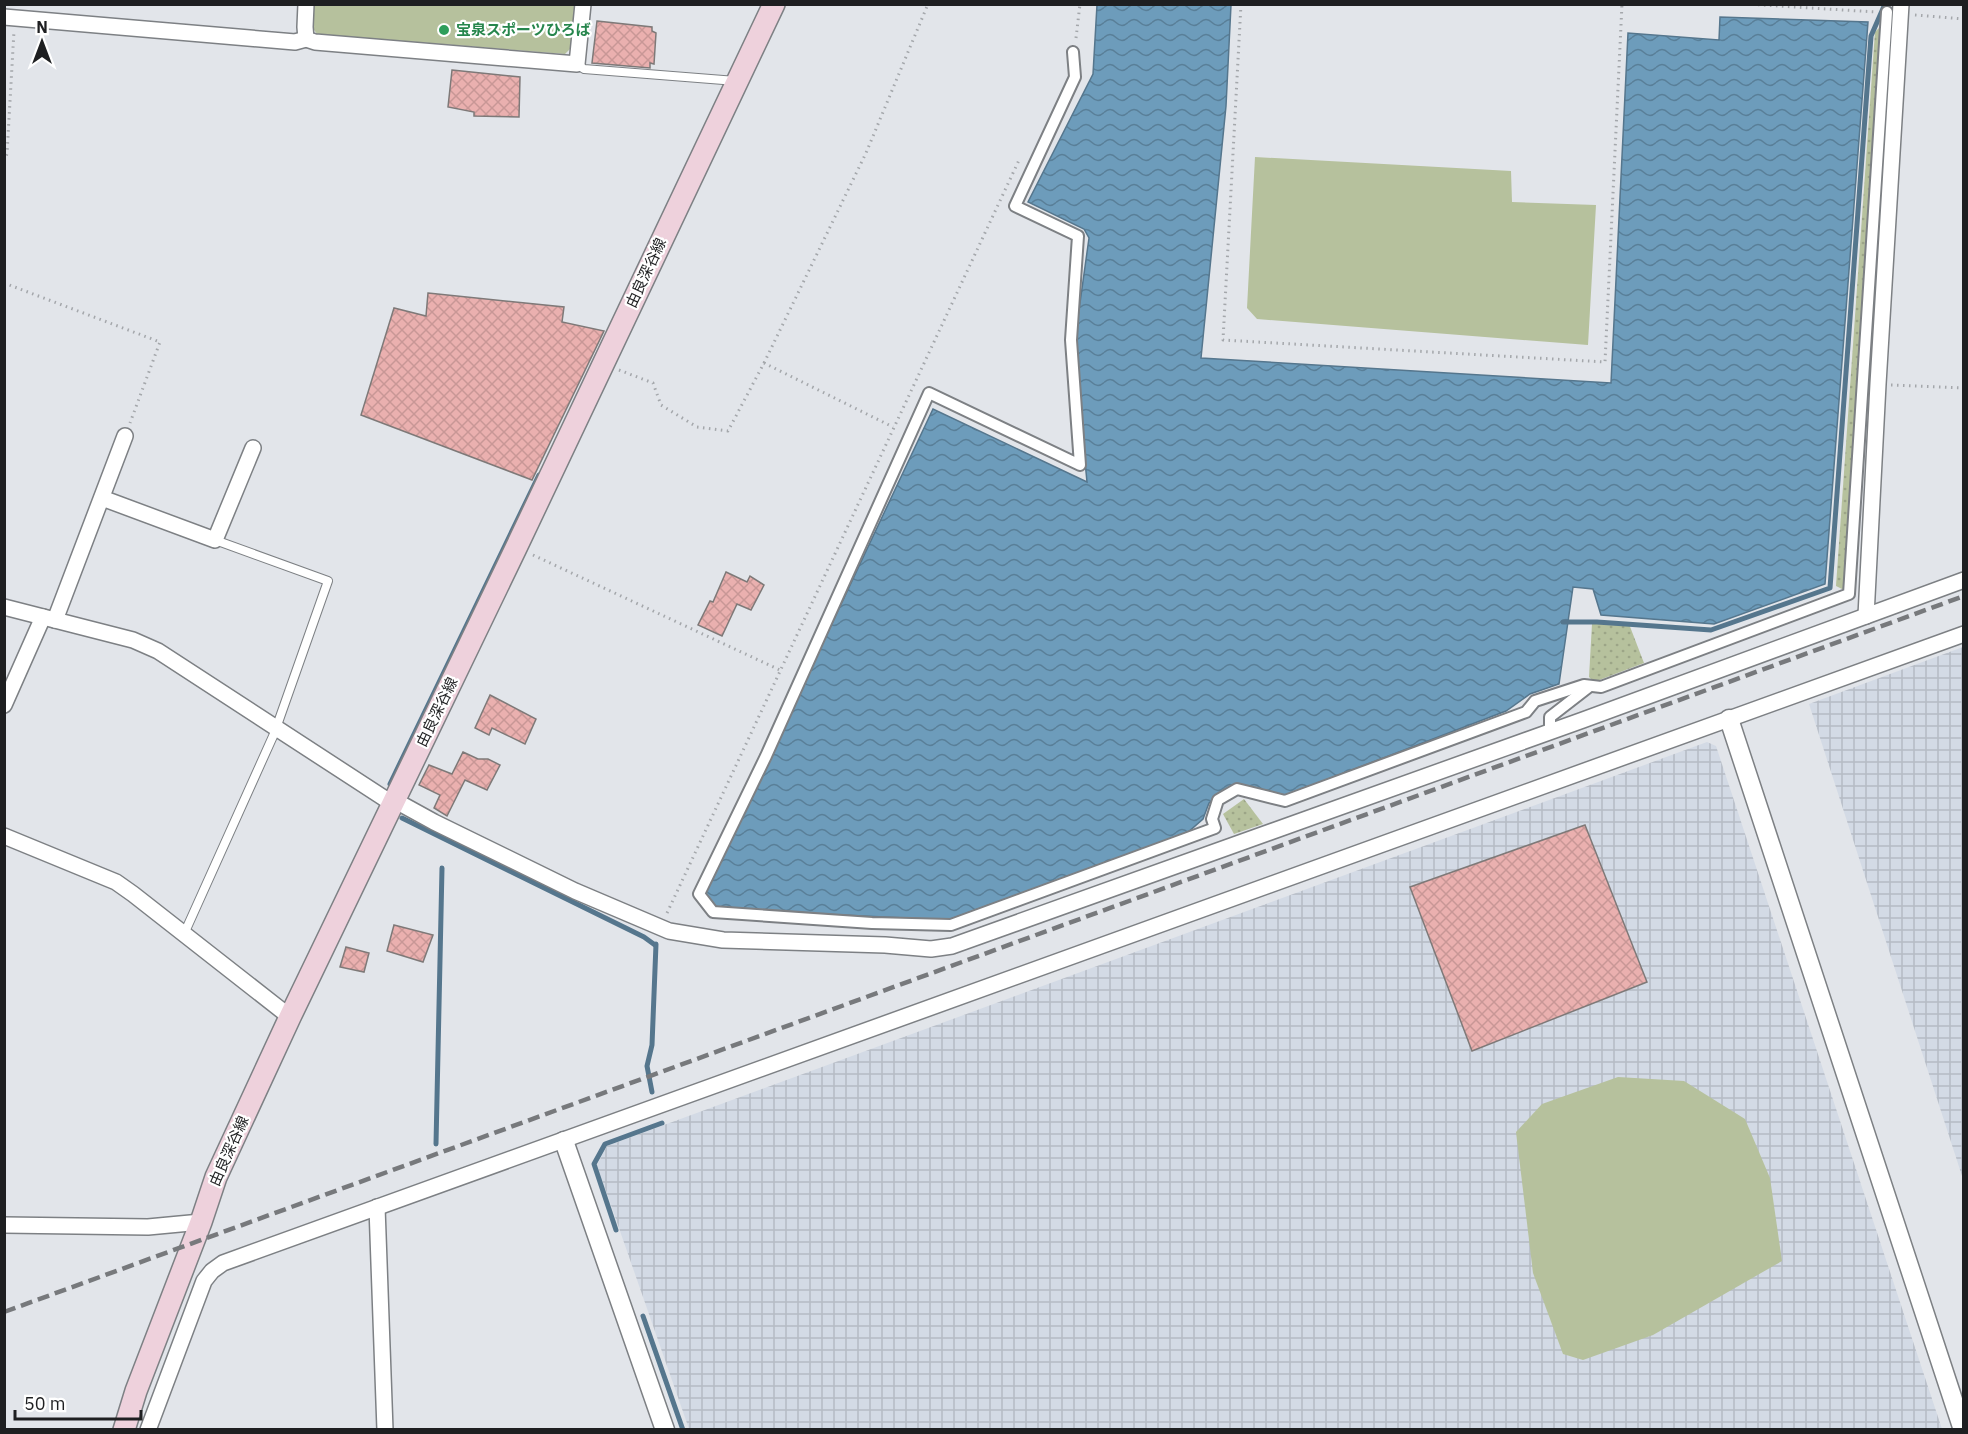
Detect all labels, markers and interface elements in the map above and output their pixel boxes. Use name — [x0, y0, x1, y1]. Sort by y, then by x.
north arrow — [12, 12, 72, 72]
text: N — [36, 17, 48, 37]
place label: 宝泉スポーツひろば — [456, 20, 591, 39]
marker: 宝泉スポーツひろば — [437, 23, 451, 37]
street label: 由良深谷線 — [621, 235, 670, 311]
street label: 由良深谷線 — [412, 674, 462, 750]
street label: 由良深谷線 — [205, 1113, 252, 1189]
scale bar — [15, 1383, 141, 1421]
text: 50 m — [24, 1392, 66, 1415]

